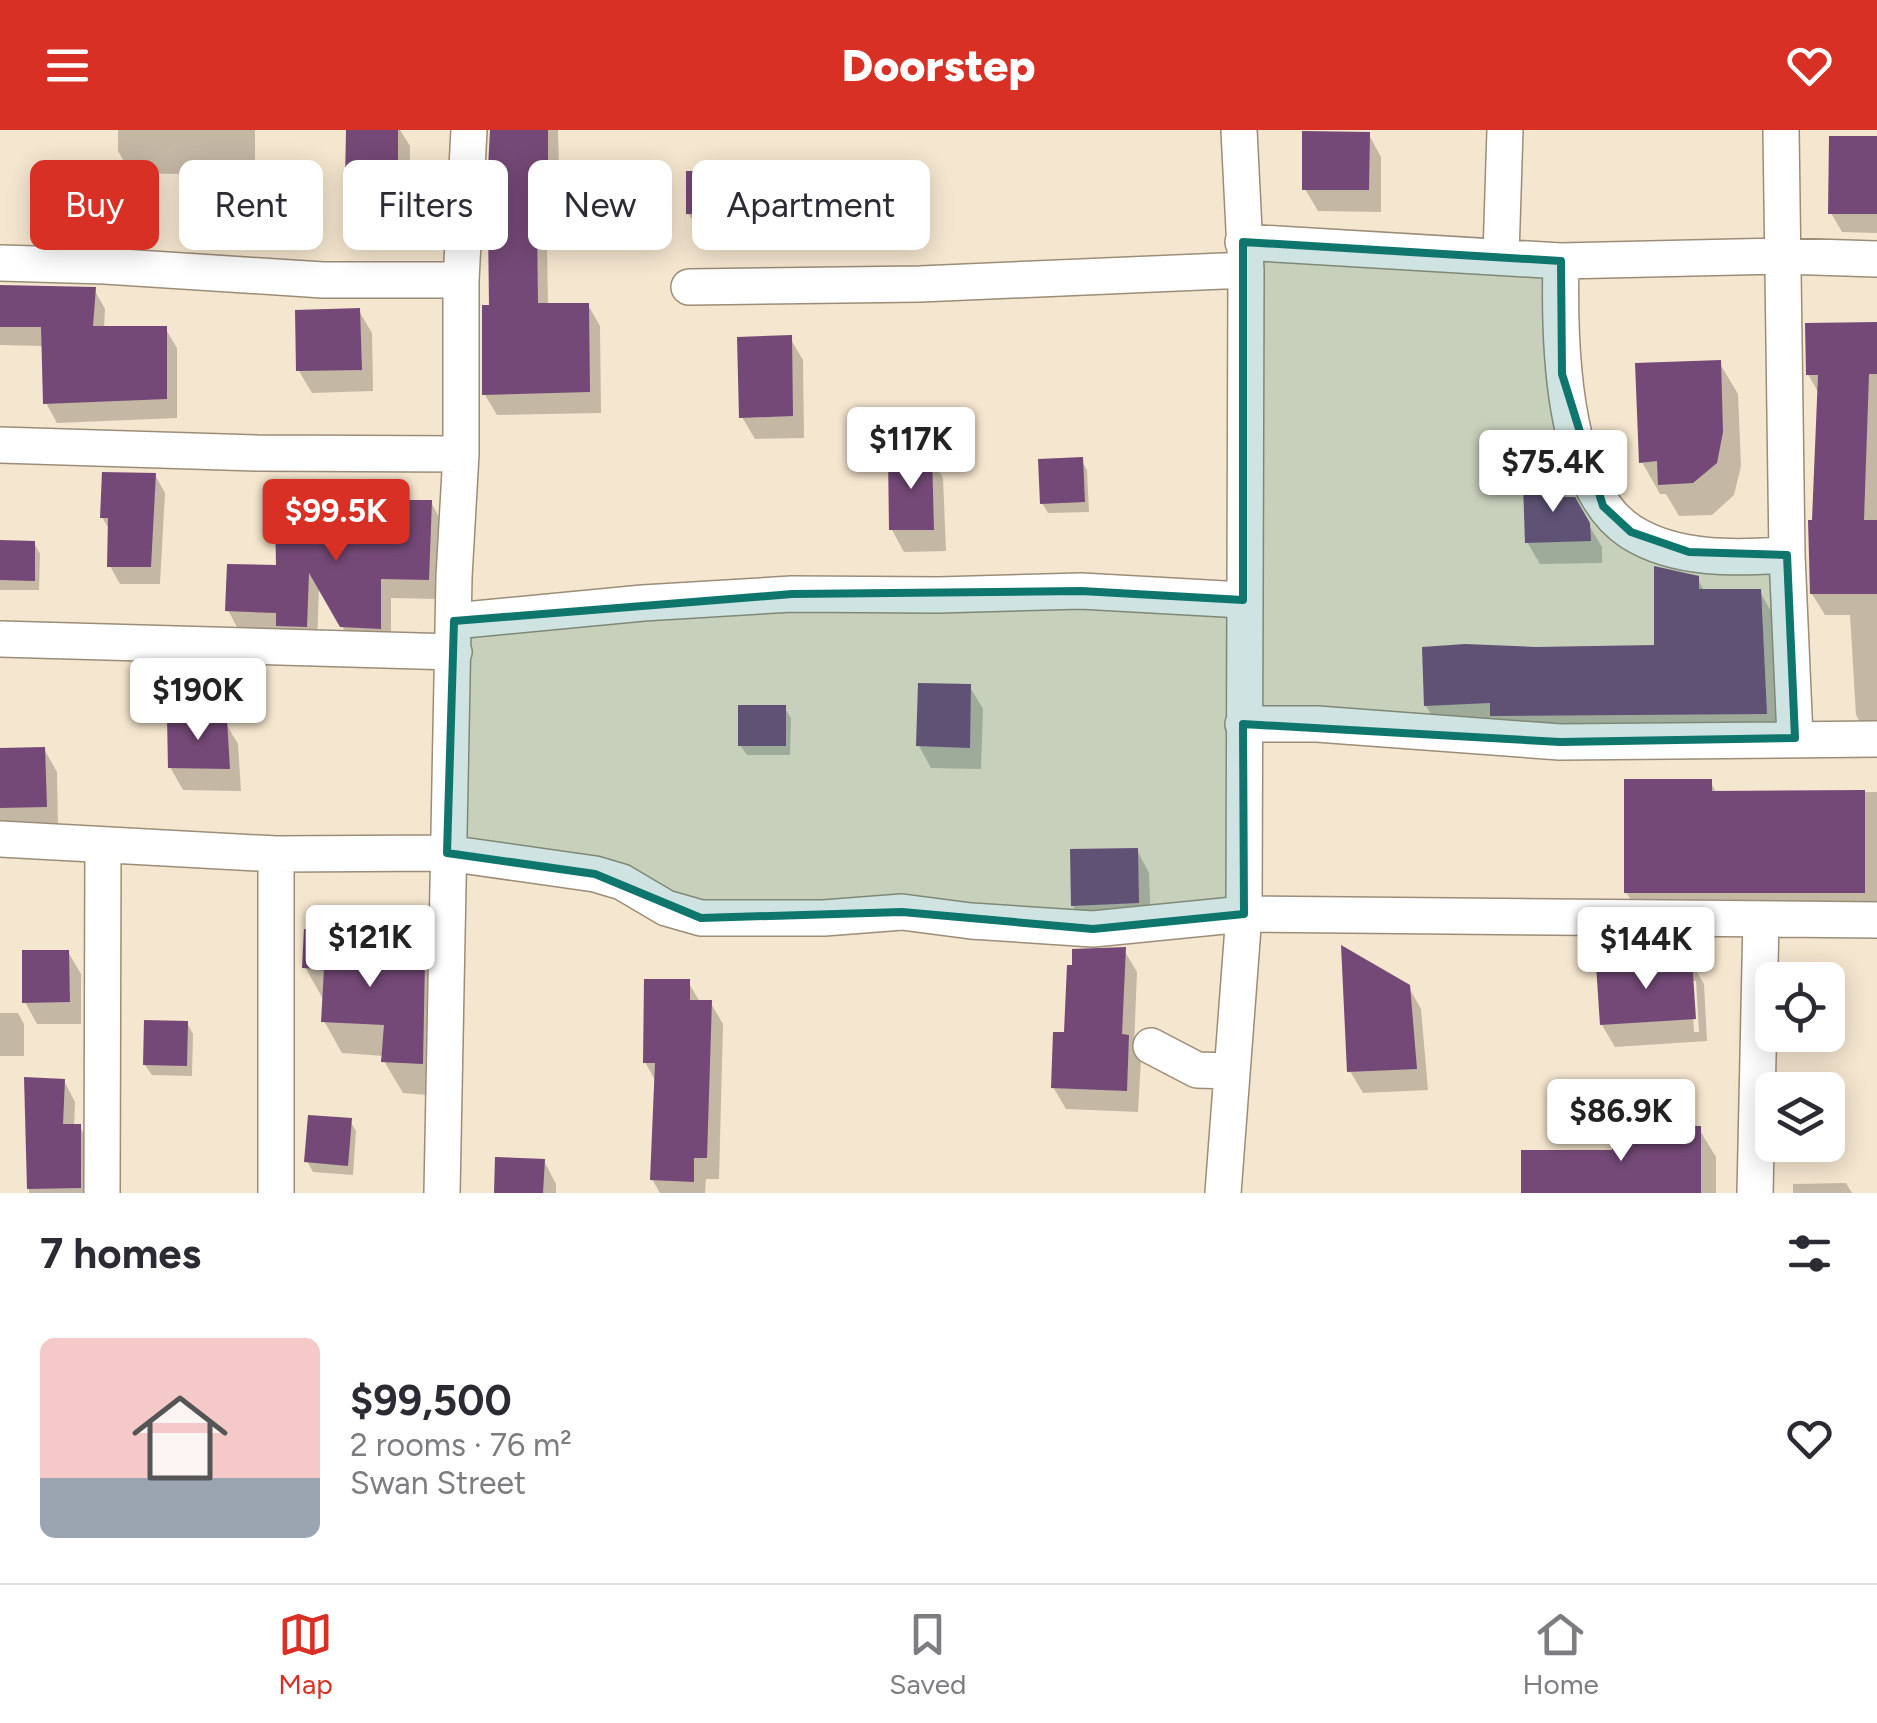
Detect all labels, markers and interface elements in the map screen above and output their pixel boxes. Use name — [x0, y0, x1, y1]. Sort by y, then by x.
icon: menu — [40, 38, 95, 93]
text: Doorstep — [841, 38, 1036, 92]
icon: heart — [1782, 38, 1837, 93]
chip: Buy — [30, 160, 159, 250]
chip: Rent — [179, 160, 323, 250]
chip: Filters — [343, 160, 508, 250]
chip: New — [528, 160, 672, 250]
chip: Apartment — [692, 160, 930, 250]
pin: $117K — [841, 407, 981, 492]
text: $117K — [869, 420, 953, 458]
pin: $75.4K — [1472, 430, 1634, 515]
text: $75.4K — [1501, 443, 1605, 481]
pin: $99.5K — [255, 479, 417, 564]
text: $99.5K — [285, 492, 387, 530]
pin: $190K — [128, 658, 268, 743]
text: $190K — [152, 671, 244, 709]
pin: $121K — [300, 905, 440, 990]
pin: $144K — [1576, 907, 1716, 992]
text: $121K — [328, 918, 412, 956]
text: $144K — [1599, 920, 1693, 958]
map controls — [1755, 962, 1845, 1162]
button: locate — [1755, 962, 1845, 1052]
button: layers — [1755, 1072, 1845, 1162]
pin: $86.9K — [1540, 1079, 1702, 1164]
text: $86.9K — [1569, 1092, 1673, 1130]
icon: filters — [1782, 1226, 1837, 1281]
text: 7 homes — [40, 1228, 201, 1279]
text: $99,500 — [350, 1375, 512, 1426]
icon: home — [120, 1378, 240, 1498]
icon: heart — [1782, 1411, 1837, 1466]
text: 2 rooms · 76 m² — [350, 1426, 572, 1464]
text: Swan Street — [350, 1464, 526, 1502]
tab: Map — [278, 1607, 333, 1701]
tab: Saved — [889, 1607, 966, 1701]
tab: Home — [1523, 1607, 1599, 1701]

